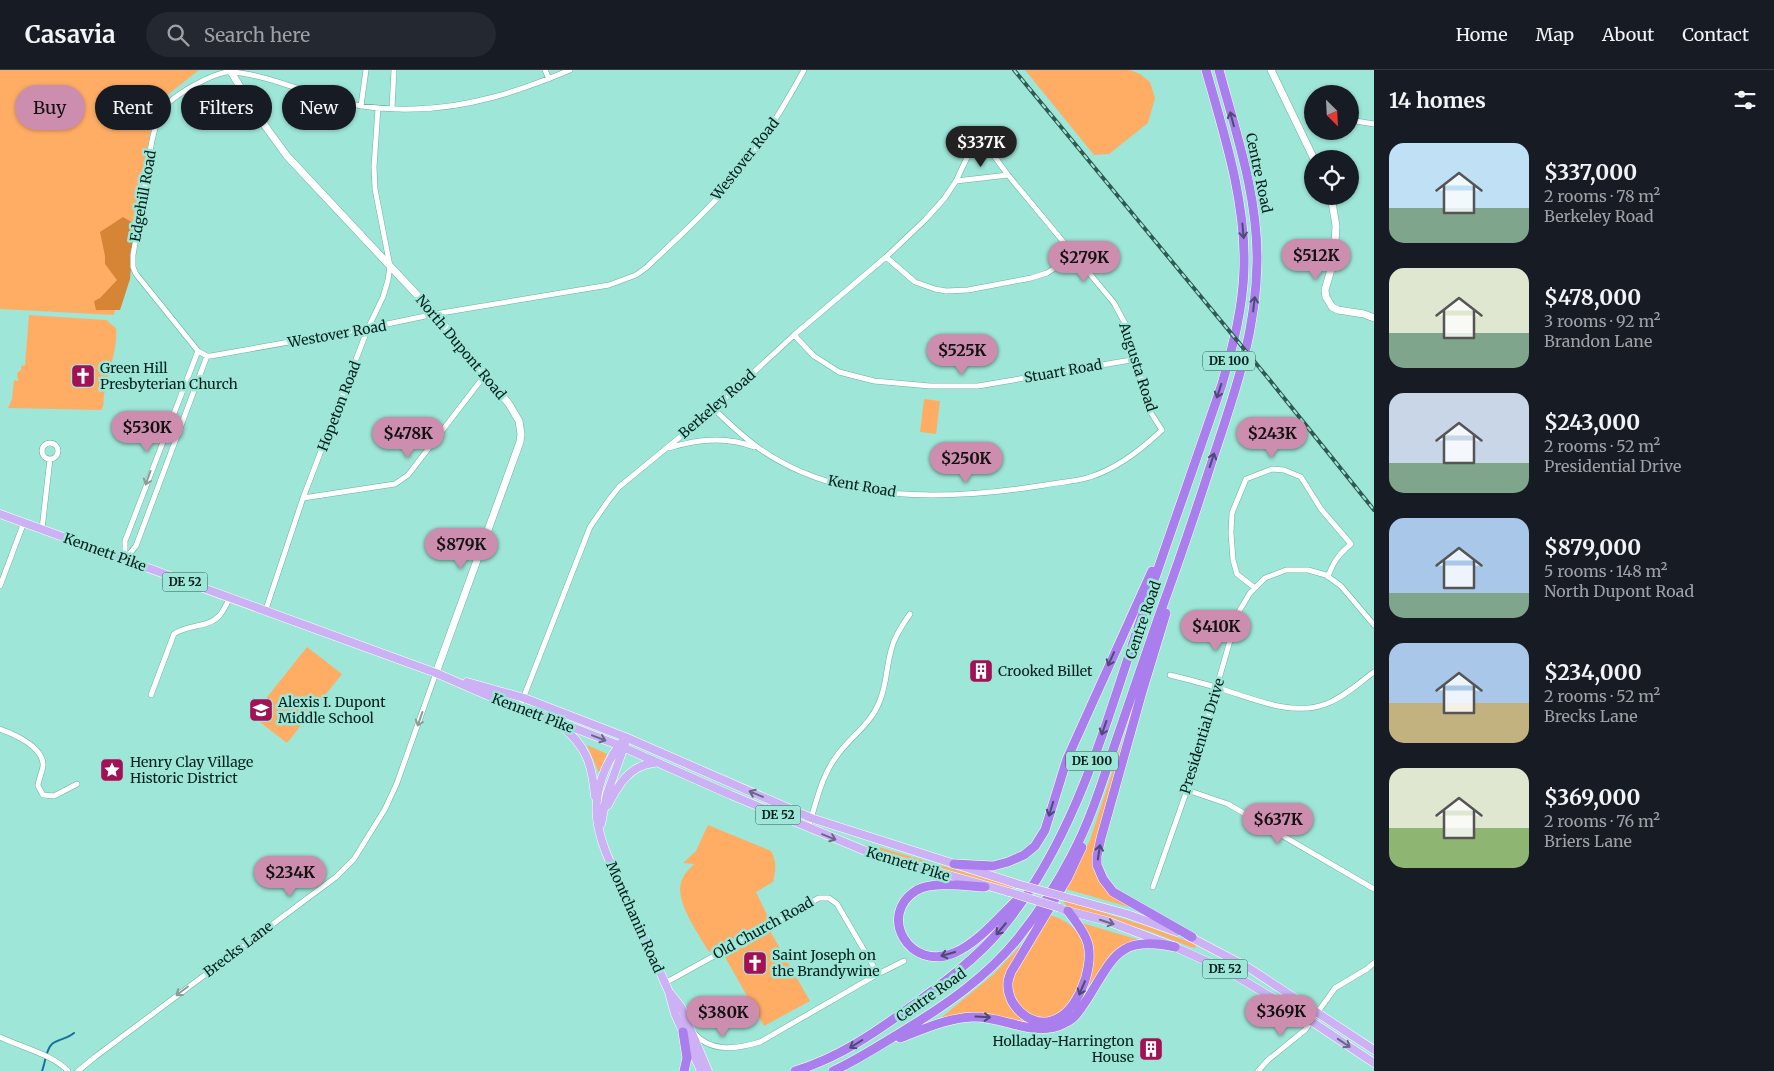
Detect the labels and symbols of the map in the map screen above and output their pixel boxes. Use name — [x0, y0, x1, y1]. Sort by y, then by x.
north arrow — [1304, 85, 1359, 140]
one-way arrow — [1227, 111, 1236, 127]
street label: Westover Road — [707, 114, 783, 205]
pin: $337K — [946, 126, 1016, 168]
street label: Centre Road — [1242, 131, 1276, 215]
street label: Edgehill Road — [126, 148, 160, 243]
one-way arrow — [1238, 223, 1247, 239]
pin: $512K — [1281, 238, 1351, 281]
pin: $279K — [1049, 240, 1119, 283]
street label: North Dupont Road — [412, 291, 510, 404]
one-way arrow — [1249, 296, 1259, 312]
street label: Westover Road — [285, 316, 388, 352]
street label: Augusta Road — [1115, 319, 1161, 414]
pin: $525K — [927, 334, 997, 376]
road number: DE 100 — [1203, 352, 1255, 370]
street label: Stuart Road — [1023, 355, 1104, 387]
street label: Hopeton Road — [313, 358, 365, 454]
place label: Green Hill Presbyterian Church — [100, 359, 238, 393]
church icon: Green Hill Presbyterian Church — [70, 363, 96, 389]
street label: Berkeley Road — [675, 365, 760, 442]
one-way arrow — [1214, 383, 1224, 399]
pin: $530K — [112, 410, 182, 453]
pin: $478K — [373, 416, 443, 459]
pin: $243K — [1237, 416, 1307, 459]
pin: $250K — [931, 442, 1001, 484]
one-way arrow — [1208, 453, 1218, 469]
one-way arrow — [143, 471, 152, 486]
street label: Kent Road — [827, 471, 898, 501]
pin: $879K — [426, 528, 496, 570]
street label: Kennett Pike — [61, 529, 149, 575]
road number: DE 52 — [162, 572, 208, 592]
street label: Centre Road — [1121, 578, 1165, 661]
pin: $410K — [1181, 610, 1251, 652]
one-way arrow — [1106, 651, 1116, 666]
building icon: Crooked Billet — [968, 658, 994, 684]
place label: Crooked Billet — [998, 662, 1093, 680]
street label: Presidential Drive — [1176, 676, 1228, 796]
street label: Kennett Pike — [489, 689, 577, 737]
place label: Alexis I. Dupont Middle School — [277, 693, 386, 727]
school or university icon: Alexis I. Dupont Middle School — [248, 697, 274, 723]
one-way arrow — [415, 710, 424, 726]
one-way arrow — [1099, 720, 1108, 736]
one-way arrow — [591, 734, 606, 743]
road number: DE 100 — [1066, 751, 1118, 770]
place label: Henry Clay Village Historic District — [130, 753, 253, 787]
place icon: Henry Clay Village Historic District — [99, 757, 125, 783]
one-way arrow — [749, 789, 764, 799]
one-way arrow — [1045, 801, 1055, 817]
pin: $637K — [1243, 802, 1313, 845]
road number: DE 52 — [756, 806, 800, 824]
one-way arrow — [821, 832, 836, 842]
street label: Kennett Pike — [864, 843, 952, 885]
one-way arrow — [1094, 844, 1104, 860]
pin: $234K — [255, 856, 325, 898]
street label: Montchanin Road — [602, 858, 668, 976]
street label: Old Church Road — [710, 893, 817, 963]
street label: Brecks Lane — [200, 917, 276, 981]
one-way arrow — [1099, 918, 1114, 927]
one-way arrow — [995, 922, 1006, 935]
place label: Saint Joseph on the Brandywine — [772, 946, 880, 980]
church icon: Saint Joseph on the Brandywine — [742, 950, 768, 976]
one-way arrow — [940, 950, 956, 960]
road number: DE 52 — [1202, 960, 1248, 979]
street label: Centre Road — [892, 964, 970, 1026]
one-way arrow — [1076, 980, 1086, 995]
one-way arrow — [175, 986, 189, 996]
pin: $369K — [1246, 994, 1316, 1037]
pin: $380K — [688, 996, 758, 1038]
one-way arrow — [974, 1013, 990, 1022]
place label: Holladay-Harrington House — [993, 1032, 1134, 1066]
building icon: Holladay-Harrington House — [1138, 1036, 1164, 1062]
one-way arrow — [1337, 1038, 1351, 1048]
one-way arrow — [850, 1039, 864, 1049]

